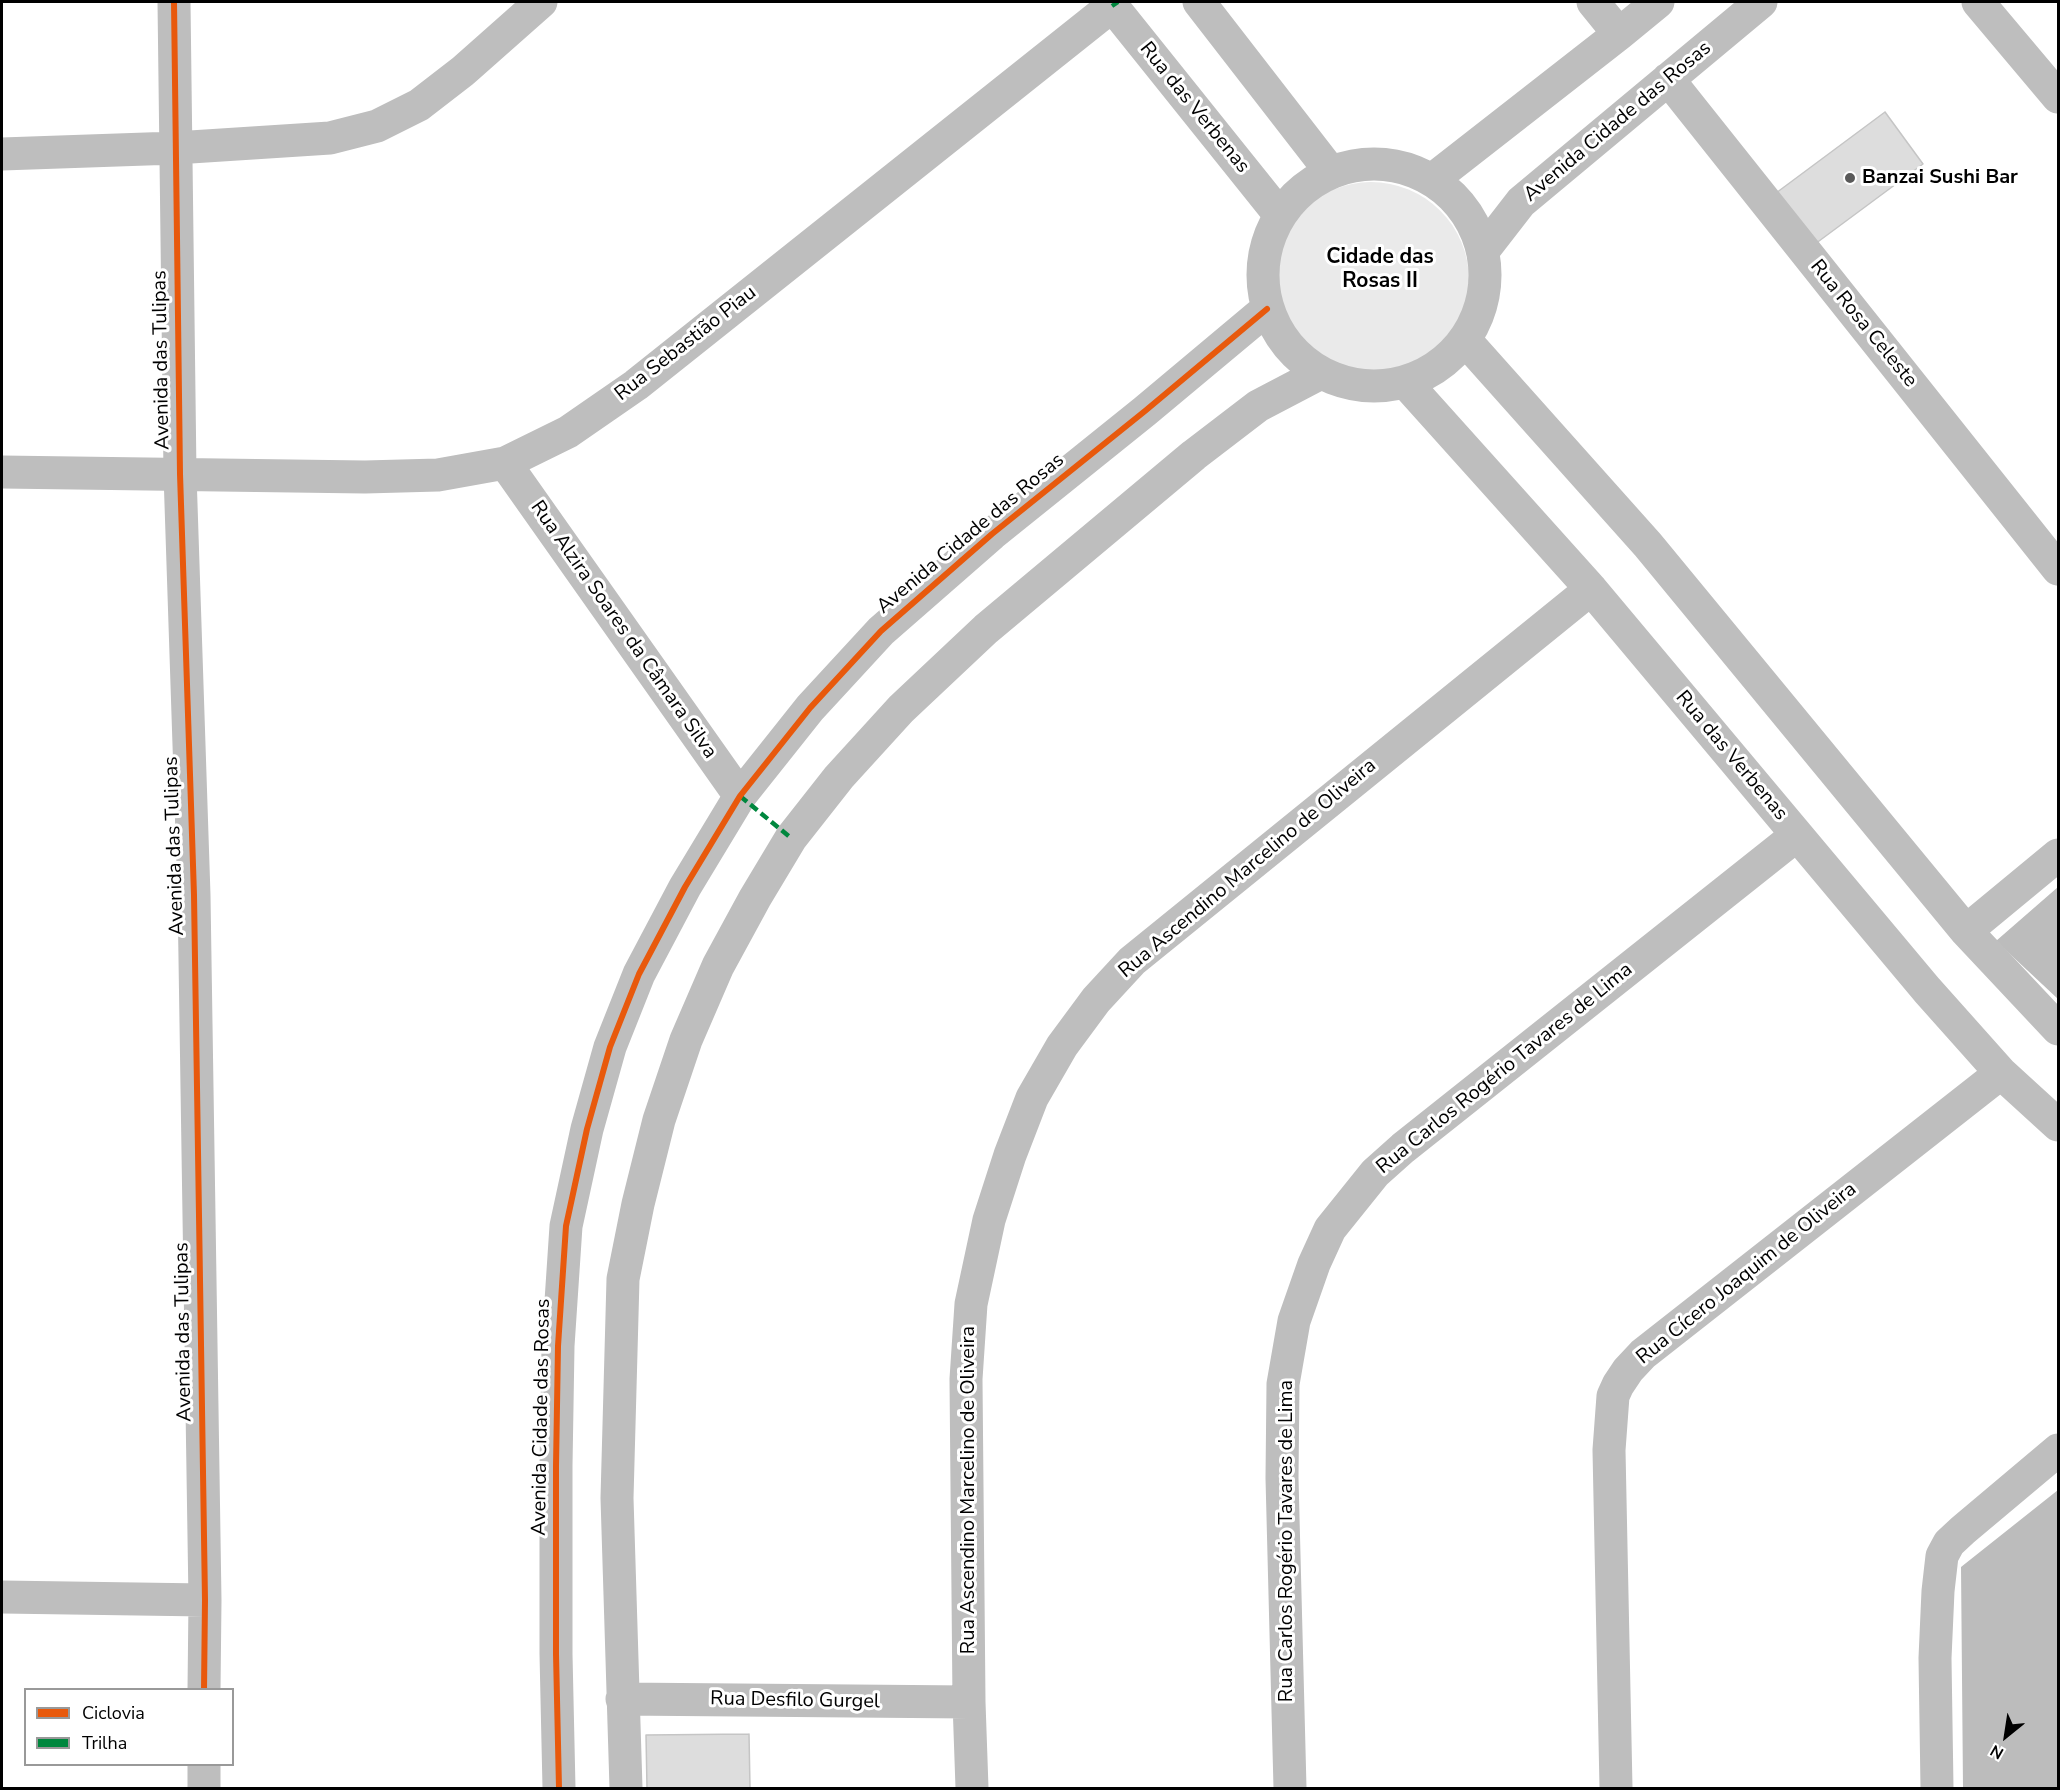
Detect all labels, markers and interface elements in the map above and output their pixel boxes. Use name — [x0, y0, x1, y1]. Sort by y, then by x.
street label: Avenida Cidade das Rosas — [1519, 37, 1717, 207]
street label: Rua das Verbenas — [1134, 38, 1254, 178]
place label: Banzai Sushi Bar — [1862, 166, 2018, 190]
marker: Banzai Sushi Bar — [1843, 171, 1857, 185]
district label: Cidade das Rosas II — [1326, 245, 1434, 295]
street label: Rua Rosa Celeste — [1804, 255, 1922, 393]
street label: Avenida das Tulipas — [148, 270, 176, 450]
street label: Rua Sebastião Piau — [611, 281, 761, 407]
street label: Avenida Cidade das Rosas — [872, 449, 1070, 619]
street label: Rua Alzira Soares da Câmara Silva — [525, 497, 721, 763]
street label: Rua das Verbenas — [1670, 686, 1792, 826]
street label: Rua Ascendino Marcelino de Oliveira — [1114, 754, 1382, 984]
street label: Avenida das Tulipas — [160, 756, 190, 936]
street label: Rua Carlos Rogério Tavares de Lima — [1372, 958, 1638, 1180]
street label: Rua Cícero Joaquim de Oliveira — [1632, 1178, 1862, 1370]
street label: Avenida das Tulipas — [170, 1242, 198, 1422]
street label: Avenida Cidade das Rosas — [528, 1298, 556, 1536]
street label: Rua Ascendino Marcelino de Oliveira — [957, 1326, 981, 1654]
street label: Rua Carlos Rogério Tavares de Lima — [1275, 1380, 1299, 1702]
legend — [24, 1688, 234, 1766]
street label: Rua Desfilo Gurgel — [710, 1688, 880, 1714]
text: Ciclovia — [82, 1701, 145, 1725]
north arrow — [1976, 1706, 2036, 1766]
text: Trilha — [82, 1731, 127, 1755]
text: N — [1986, 1739, 2008, 1764]

